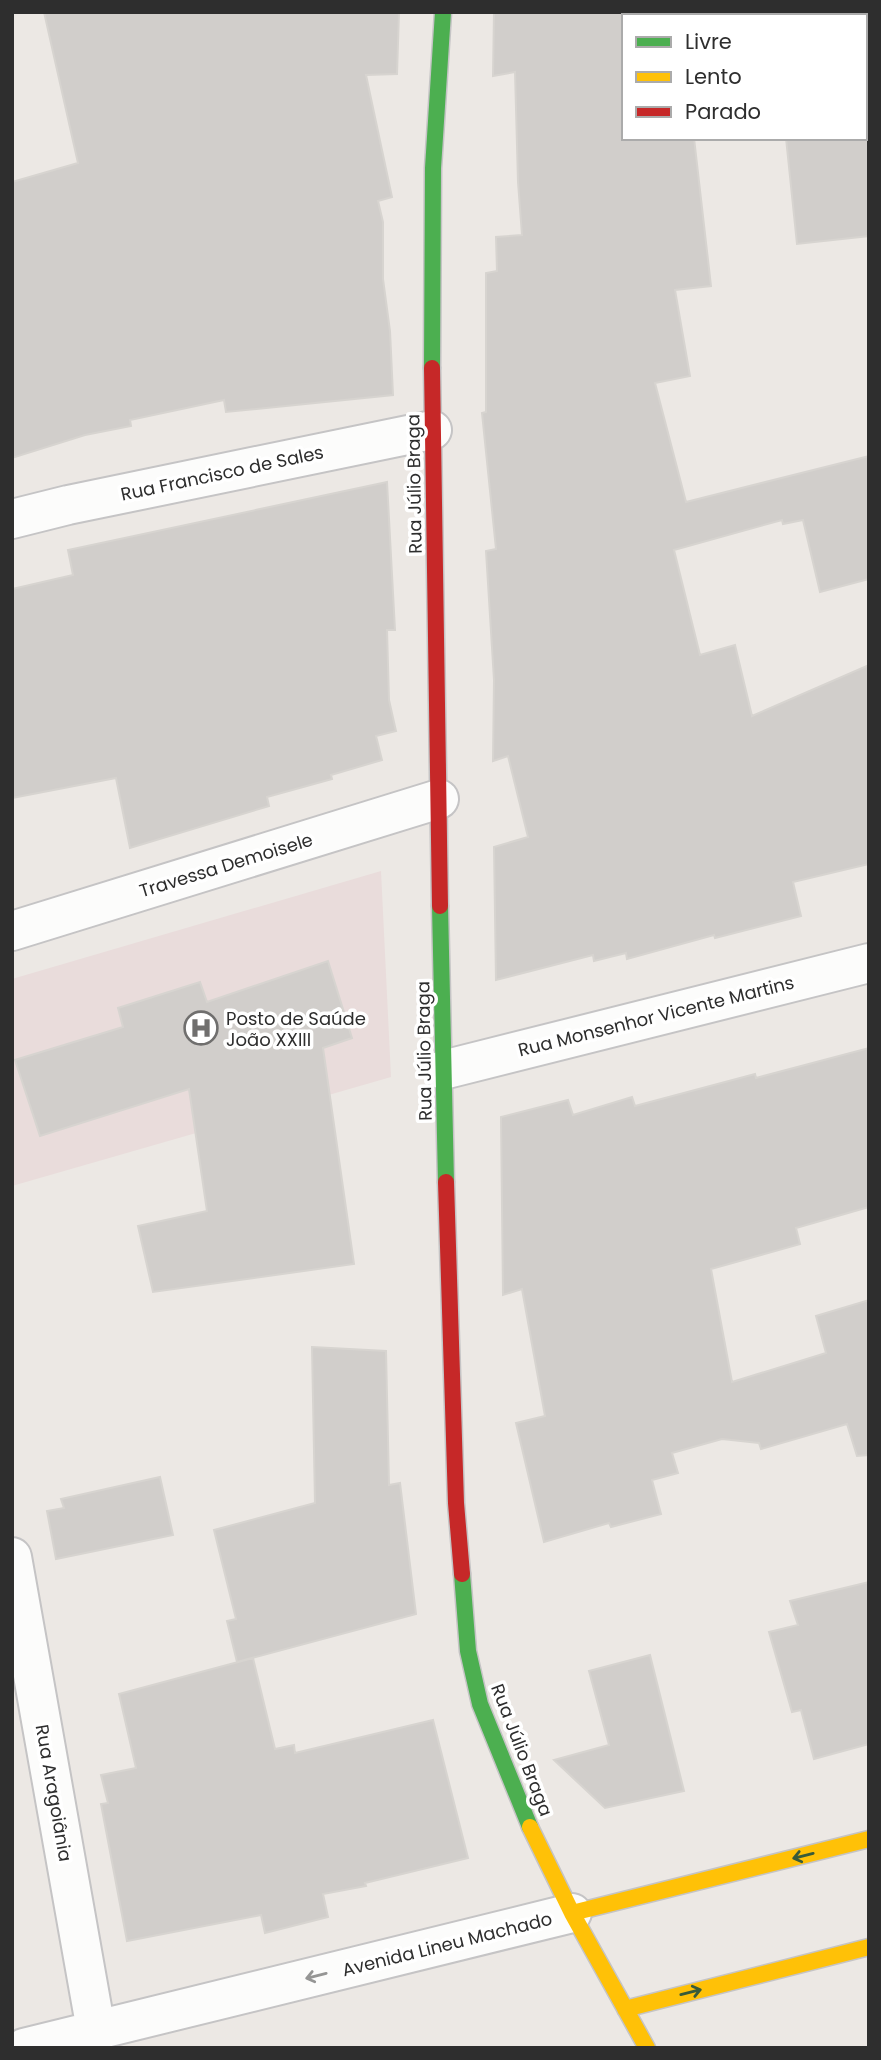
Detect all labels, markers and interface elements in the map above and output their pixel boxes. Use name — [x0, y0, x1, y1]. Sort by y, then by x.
legend — [622, 14, 867, 140]
text: Livre — [685, 27, 732, 56]
text: Lento — [685, 62, 742, 91]
text: Parado — [685, 97, 761, 126]
street label: Rua Júlio Braga — [400, 414, 428, 554]
street label: Rua Francisco de Sales — [118, 439, 326, 507]
street label: Travessa Demoisele — [136, 827, 316, 903]
street label: Rua Monsenhor Vicente Martins — [515, 970, 797, 1062]
street label: Rua Júlio Braga — [410, 981, 438, 1121]
place label: Posto de Saúde João XXIII — [226, 1006, 366, 1052]
hospital icon: Posto de Saúde João XXIII — [182, 1009, 220, 1047]
street label: Rua Júlio Braga — [485, 1680, 559, 1820]
street label: Rua Aragoiânia — [30, 1722, 78, 1864]
one-way arrow — [792, 1850, 814, 1863]
street label: Avenida Lineu Machado — [339, 1906, 555, 1982]
one-way arrow — [305, 1970, 328, 1983]
one-way arrow — [680, 1985, 702, 1998]

